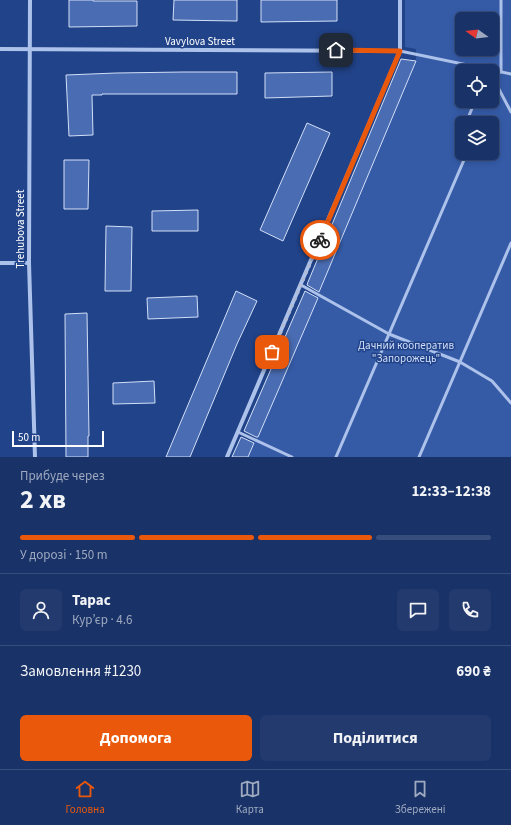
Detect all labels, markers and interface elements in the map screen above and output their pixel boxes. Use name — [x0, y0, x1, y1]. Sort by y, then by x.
north arrow — [455, 12, 499, 56]
map controls — [455, 12, 499, 160]
pin — [319, 33, 353, 67]
street label: Vavylova Street — [165, 34, 235, 49]
icon: home — [325, 39, 347, 61]
button: locate — [455, 64, 499, 108]
button: layers — [455, 116, 499, 160]
street label: Trehubova Street — [13, 189, 28, 268]
courier — [300, 220, 340, 260]
icon: bike — [309, 229, 331, 251]
pin — [255, 335, 289, 369]
park label: Дачний кооператив "Запорожець" — [358, 338, 454, 366]
icon: bag — [261, 341, 283, 363]
scale bar — [12, 429, 104, 448]
text: 50 m — [18, 430, 40, 445]
text: Прибуде через — [20, 467, 105, 485]
text: 2 хв — [20, 481, 66, 518]
text: 12:33–12:38 — [411, 481, 491, 502]
text: У дорозі · 150 m — [20, 546, 108, 564]
button: person — [20, 589, 62, 631]
button: chat — [397, 589, 439, 631]
button: phone — [449, 589, 491, 631]
text: Тарас — [72, 590, 111, 611]
text: Кур’єр · 4.6 — [72, 611, 132, 629]
text: Замовлення #1230 — [20, 661, 141, 682]
text: 690 ₴ — [456, 661, 491, 682]
button: Допомога — [20, 715, 252, 761]
button: Поділитися — [260, 715, 491, 761]
tab: Головна — [65, 778, 105, 817]
tab: Карта — [236, 778, 264, 817]
tab: Збережені — [395, 778, 446, 817]

